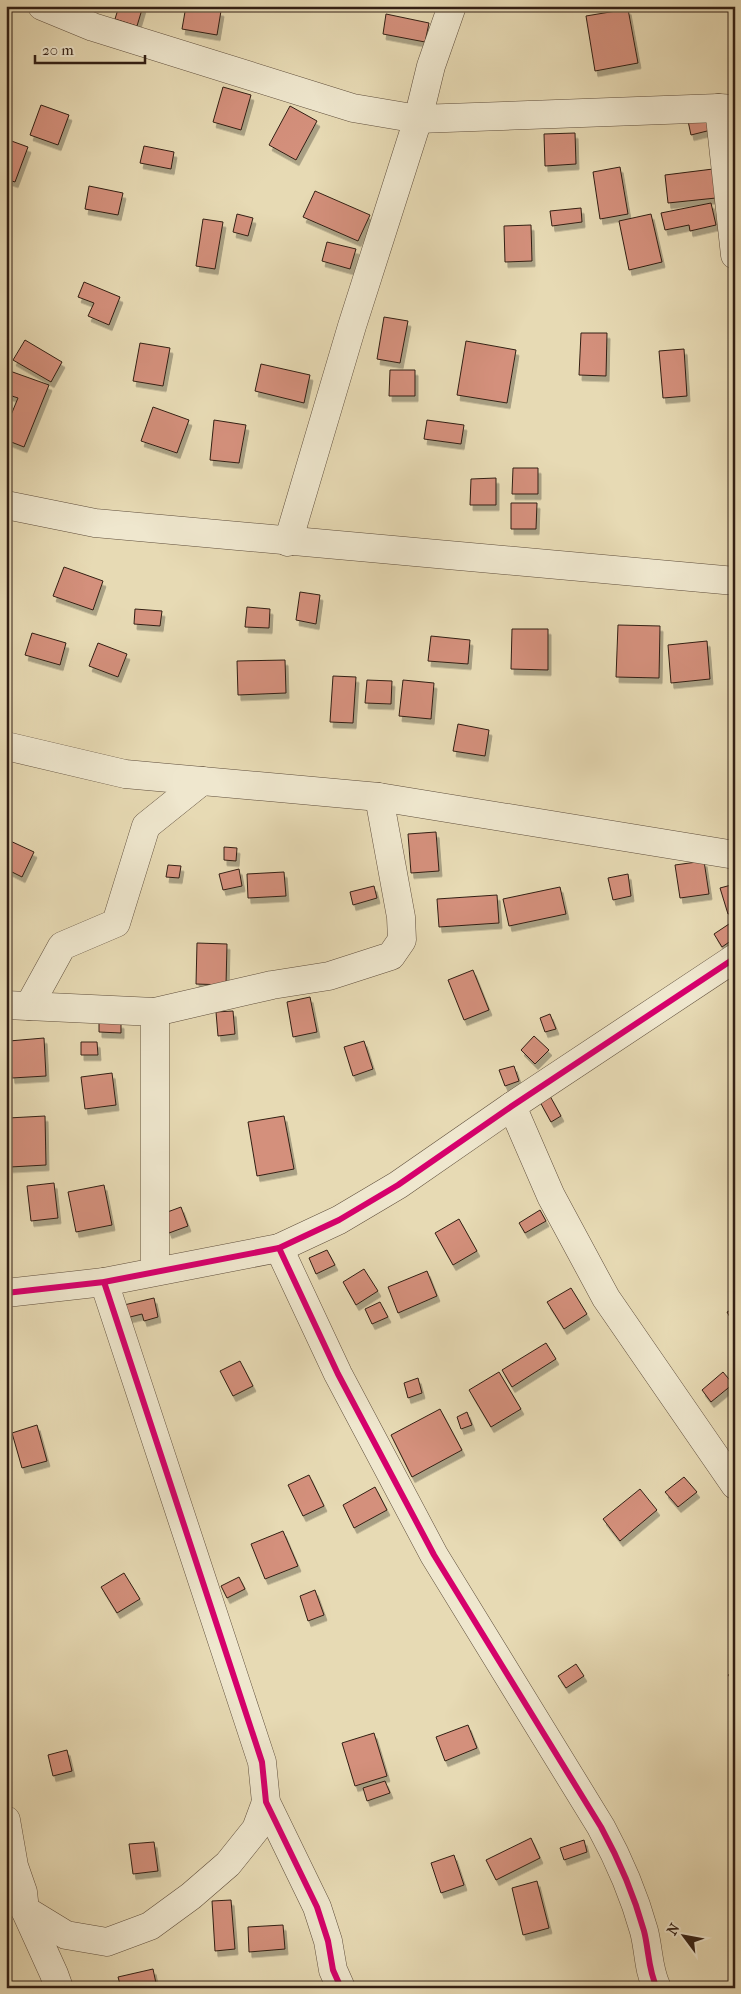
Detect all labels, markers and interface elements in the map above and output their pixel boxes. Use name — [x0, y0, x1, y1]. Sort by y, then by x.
scale bar — [35, 32, 145, 64]
text: 20 m — [42, 41, 74, 59]
north arrow — [658, 1912, 708, 1962]
text: N — [663, 1920, 684, 1938]

